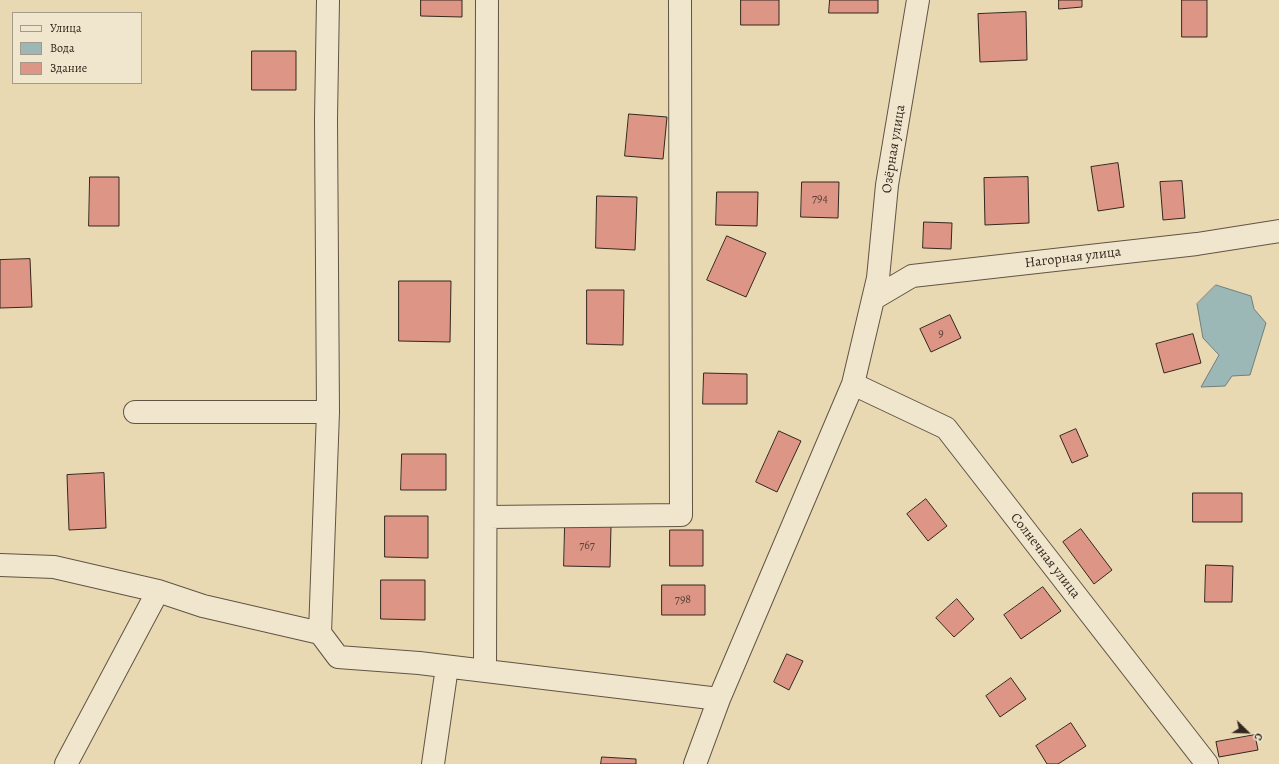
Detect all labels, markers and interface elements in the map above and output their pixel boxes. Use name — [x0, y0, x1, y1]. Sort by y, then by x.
legend — [12, 12, 142, 84]
text: Улица — [50, 20, 81, 36]
text: Вода — [50, 40, 75, 56]
text: Здание — [50, 60, 87, 76]
street label: Озёрная улица — [879, 104, 909, 194]
house number: 794 — [812, 192, 828, 206]
street label: Нагорная улица — [1024, 244, 1122, 272]
house number: 9 — [938, 327, 944, 341]
street label: Солнечная улица — [1006, 510, 1084, 602]
house number: 767 — [579, 539, 595, 553]
house number: 798 — [675, 593, 691, 607]
north arrow — [1227, 712, 1267, 752]
text: С — [1250, 731, 1267, 743]

